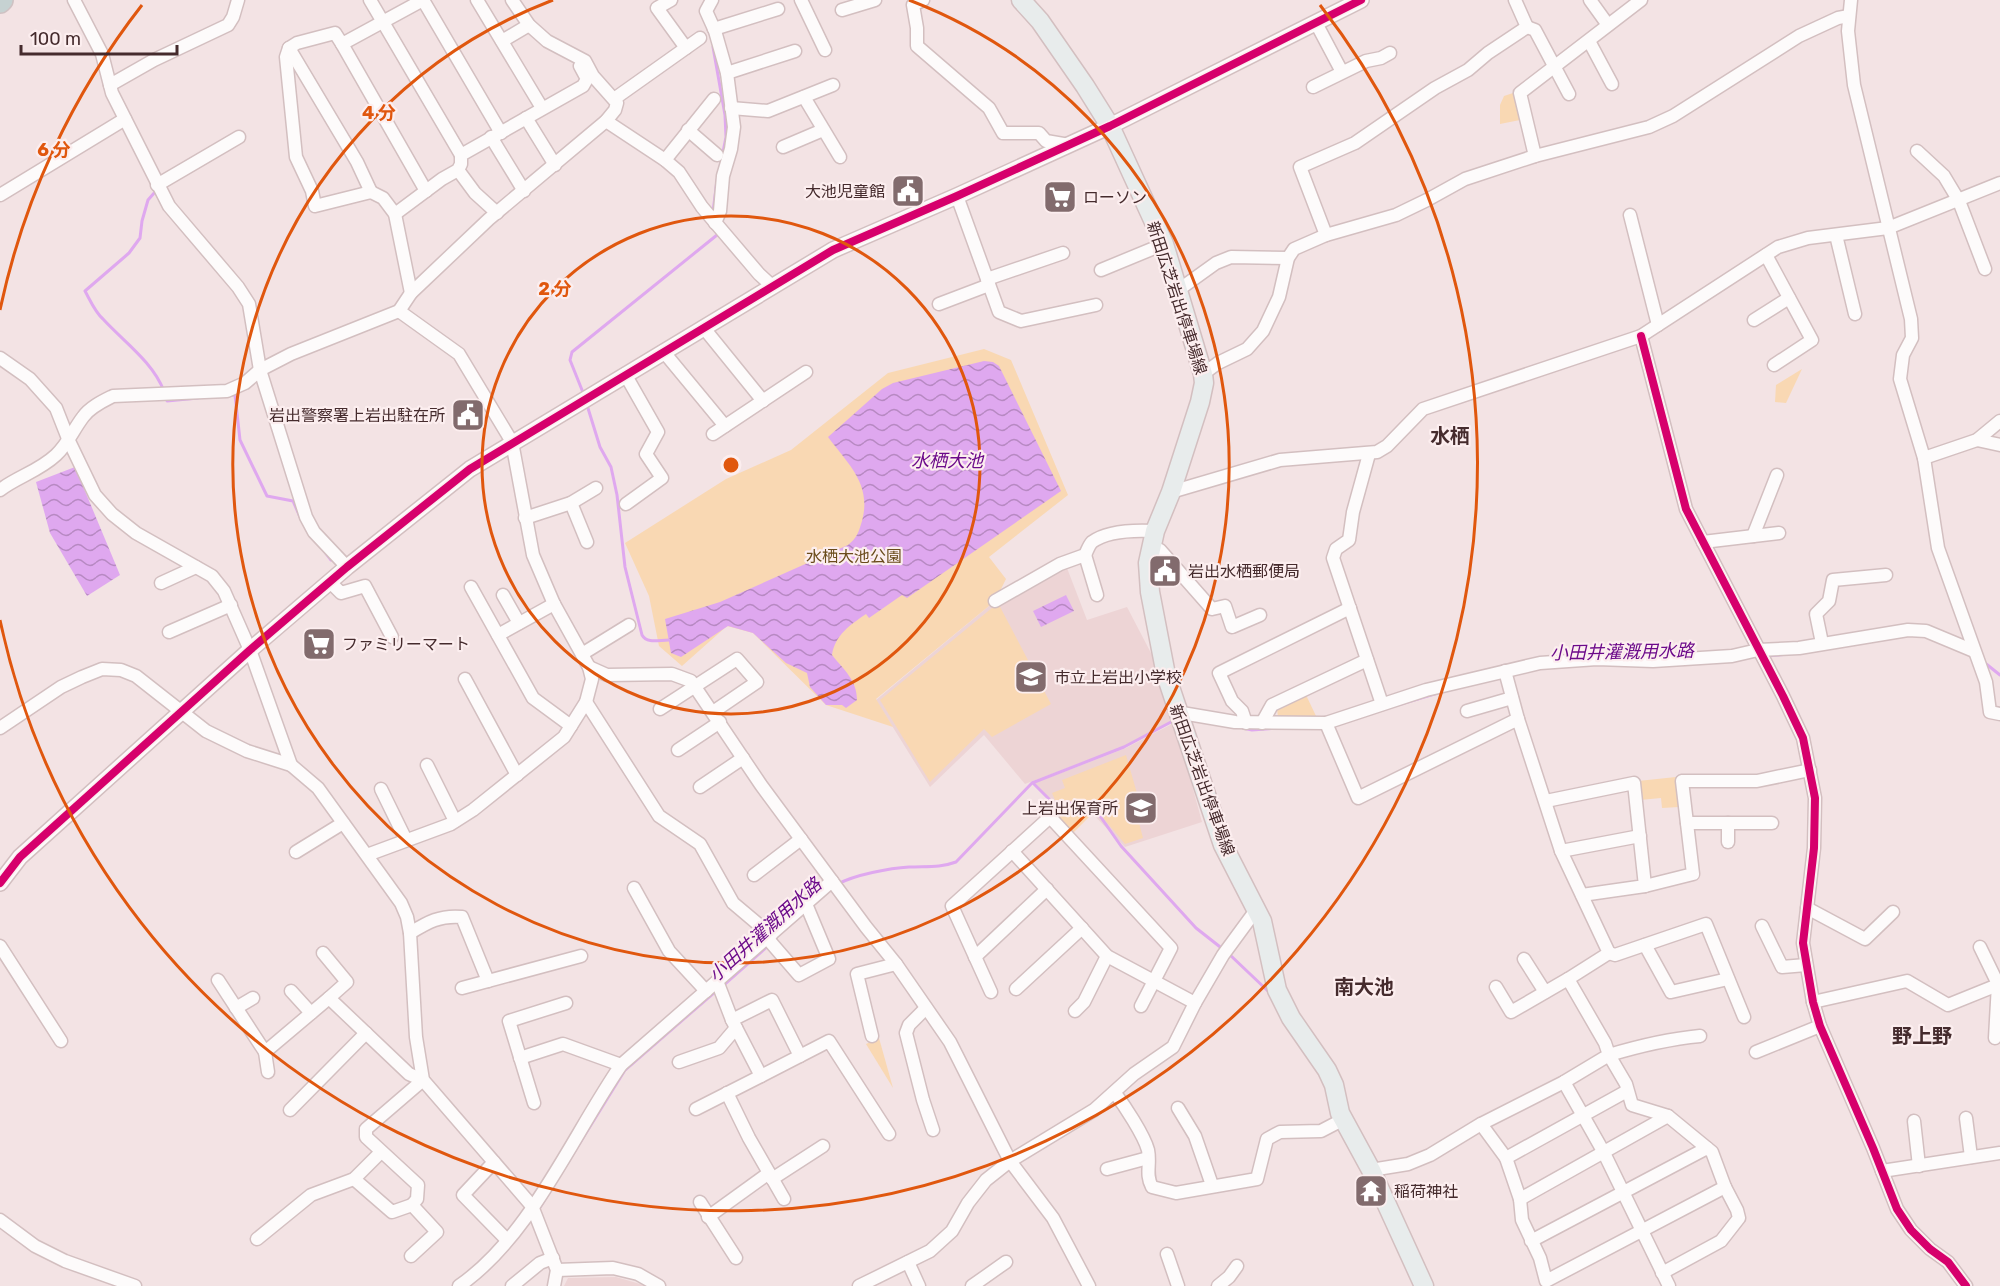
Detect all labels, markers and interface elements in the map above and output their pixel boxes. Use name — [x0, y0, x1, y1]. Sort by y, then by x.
scale bar — [21, 18, 177, 56]
text: 100 m — [30, 28, 81, 50]
text: 4 分 — [362, 102, 396, 124]
text: 6 分 — [37, 139, 71, 161]
public building icon: 大池児童館 — [890, 173, 926, 209]
supermarket icon: ローソン — [1042, 179, 1078, 215]
place label: 大池児童館 — [805, 182, 885, 201]
place label: ローソン — [1083, 188, 1147, 207]
street label: 新田広芝岩出停車場線 — [1143, 219, 1211, 377]
text: 2 分 — [538, 278, 572, 300]
public building icon: 岩出警察署上岩出駐在所 — [450, 397, 486, 433]
place label: 岩出警察署上岩出駐在所 — [269, 406, 445, 425]
district label: 水栖 — [1430, 424, 1470, 448]
water label: 水栖大池 — [911, 450, 985, 472]
centre of rings — [721, 455, 741, 475]
park label: 水栖大池公園 — [806, 547, 902, 566]
public building icon: 岩出水栖郵便局 — [1147, 553, 1183, 589]
place label: 岩出水栖郵便局 — [1188, 562, 1300, 581]
supermarket icon: ファミリーマート — [301, 626, 337, 662]
place label: ファミリーマート — [342, 635, 470, 654]
water label: 小田井灌漑用水路 — [1550, 640, 1696, 664]
school or university icon: 市立上岩出小学校 — [1013, 659, 1049, 695]
place label: 市立上岩出小学校 — [1054, 668, 1182, 687]
street label: 新田広芝岩出停車場線 — [1166, 702, 1238, 858]
school or university icon: 上岩出保育所 — [1123, 790, 1159, 826]
place label: 上岩出保育所 — [1022, 799, 1118, 818]
water label: 小田井灌漑用水路 — [704, 872, 827, 986]
district label: 南大池 — [1334, 975, 1394, 999]
district label: 野上野 — [1892, 1024, 1952, 1048]
temple icon: 稲荷神社 — [1353, 1173, 1389, 1209]
place label: 稲荷神社 — [1394, 1182, 1458, 1201]

